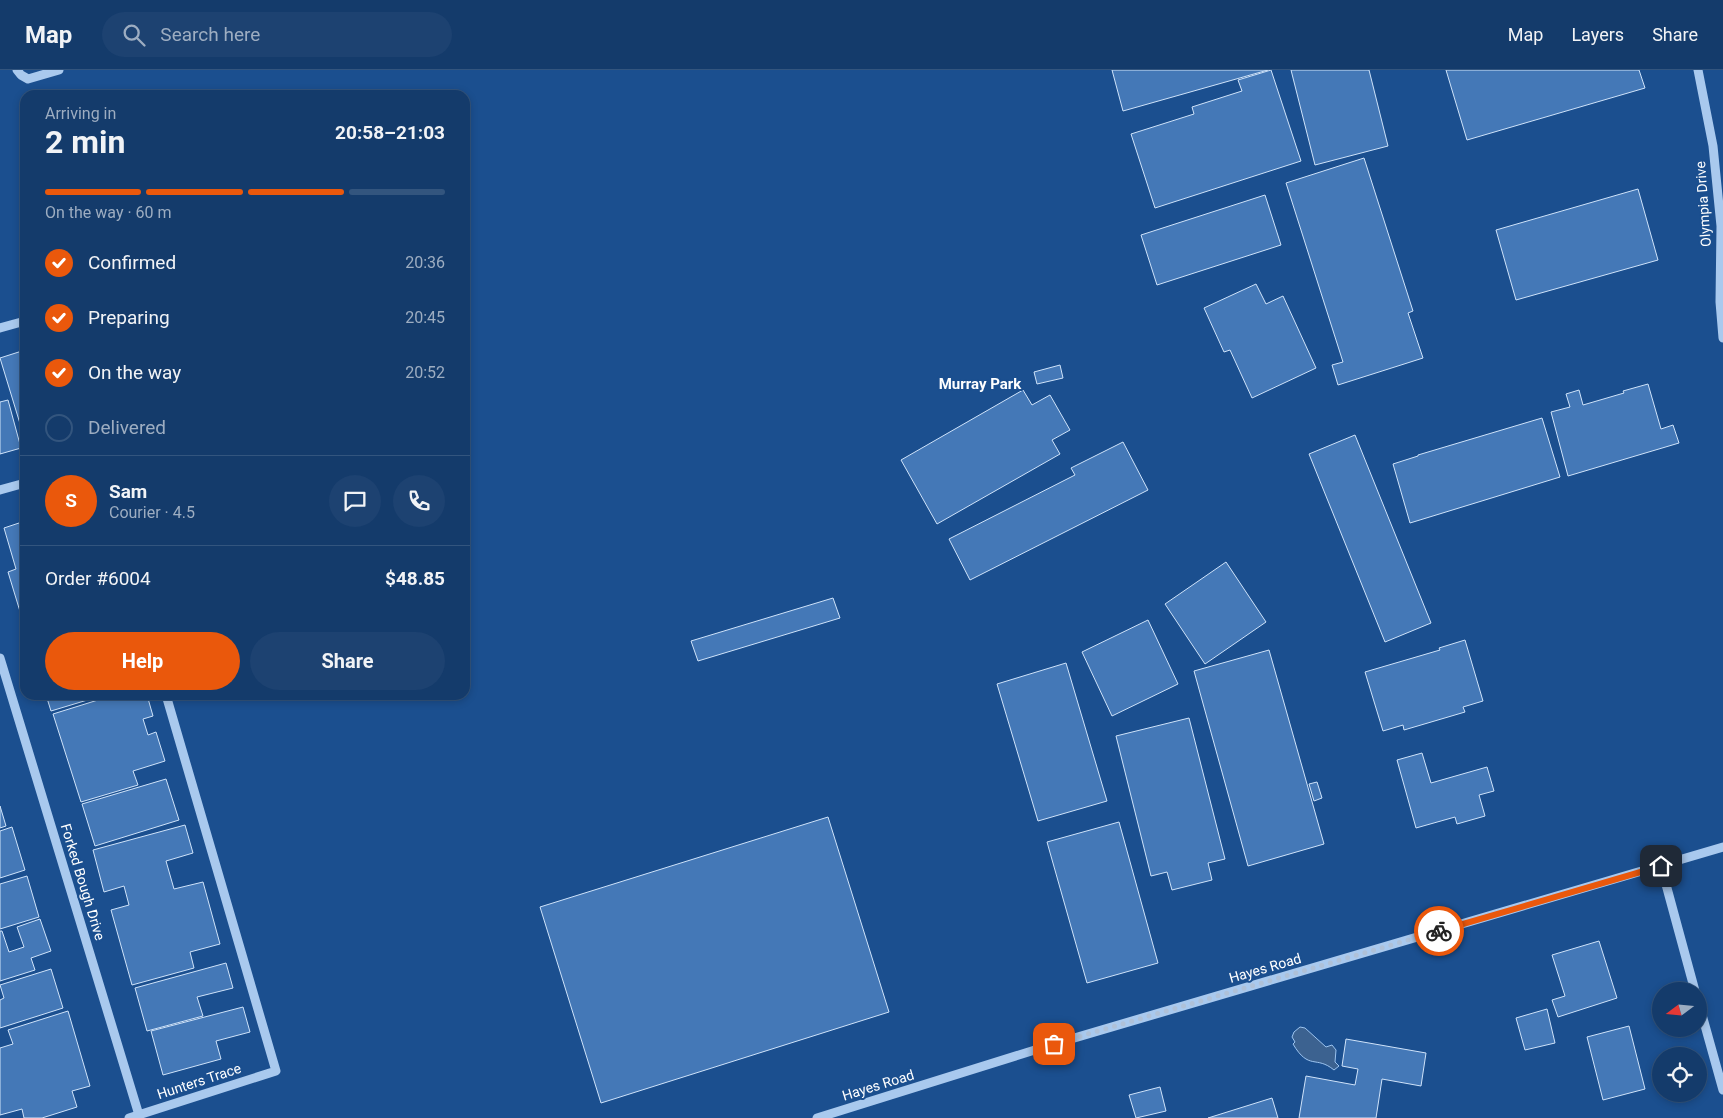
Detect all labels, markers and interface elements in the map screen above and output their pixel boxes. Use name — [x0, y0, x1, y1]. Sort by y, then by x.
search box — [102, 12, 452, 57]
text: Map — [25, 21, 72, 49]
icon: search — [120, 21, 148, 49]
text: Search here — [160, 23, 260, 46]
text: Map — [1508, 24, 1543, 45]
text: Layers — [1571, 24, 1624, 45]
text: Share — [1652, 24, 1698, 45]
text: Arriving in — [45, 104, 116, 123]
text: 20:58–21:03 — [335, 121, 445, 144]
text: 2 min — [45, 123, 125, 161]
street label: Olympia Drive — [1692, 161, 1714, 247]
text: On the way · 60 m — [45, 203, 172, 222]
icon: check — [45, 249, 73, 277]
text: Confirmed — [88, 251, 176, 274]
text: 20:36 — [405, 253, 445, 272]
icon: check — [45, 304, 73, 332]
text: Preparing — [88, 306, 170, 329]
text: 20:45 — [405, 308, 445, 327]
icon: check — [45, 359, 73, 387]
text: On the way — [88, 361, 181, 384]
text: 20:52 — [405, 363, 445, 382]
district label: Murray Park — [939, 375, 1022, 393]
text: Delivered — [88, 416, 166, 439]
button: chat — [329, 475, 381, 527]
button: phone — [393, 475, 445, 527]
text: Sam — [109, 480, 147, 503]
text: S — [65, 489, 77, 512]
text: Courier · 4.5 — [109, 503, 195, 522]
text: Order #6004 — [45, 567, 151, 590]
text: $48.85 — [385, 567, 445, 590]
button: Help — [45, 632, 240, 690]
button: Share — [250, 632, 445, 690]
street label: Forked Bough Drive — [58, 822, 108, 942]
pin — [1640, 845, 1682, 887]
icon: home — [1647, 852, 1675, 880]
courier — [1414, 906, 1464, 956]
icon: bike — [1425, 917, 1453, 945]
street label: Hayes Road — [1227, 950, 1303, 986]
north arrow — [1652, 982, 1708, 1038]
map controls — [1652, 982, 1707, 1102]
pin — [1033, 1023, 1075, 1065]
icon: bag — [1040, 1030, 1068, 1058]
button: locate — [1652, 1047, 1707, 1102]
street label: Hunters Trace — [155, 1060, 243, 1102]
street label: Hayes Road — [840, 1066, 916, 1104]

